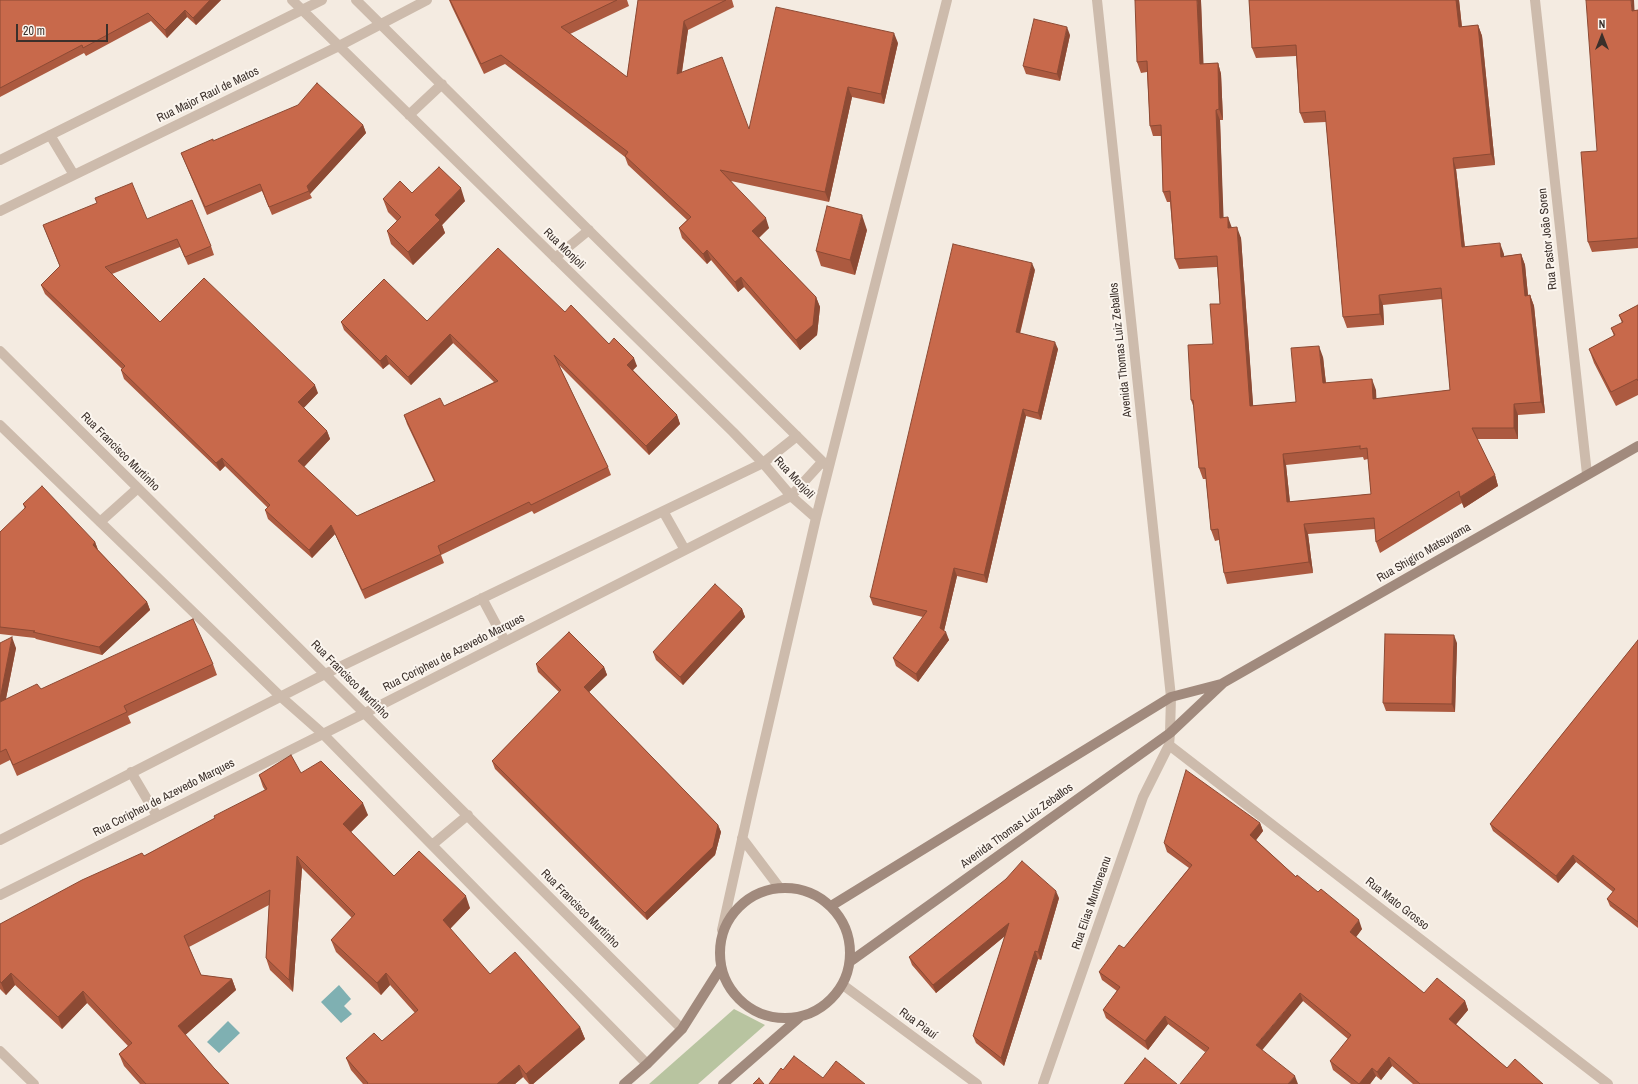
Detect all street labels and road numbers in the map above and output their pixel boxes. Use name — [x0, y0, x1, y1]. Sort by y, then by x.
street label: Rua Major Raul de Matos — [155, 64, 261, 126]
street label: Rua Pastor João Soren — [1535, 187, 1561, 291]
street label: Rua Monjoli — [540, 226, 588, 272]
street label: Avenida Thomas Luiz Zeballos — [1107, 282, 1135, 418]
street label: Rua Francisco Murtinho — [78, 410, 162, 494]
street label: Rua Monjoli — [771, 454, 817, 502]
street label: Rua Shigiro Matsuyama — [1374, 520, 1474, 586]
street label: Rua Coripheu de Azevedo Marques — [381, 611, 527, 695]
street label: Rua Francisco Murtinho — [308, 638, 392, 722]
street label: Rua Coripheu de Azevedo Marques — [91, 756, 237, 840]
street label: Avenida Thomas Luiz Zeballos — [958, 780, 1076, 872]
street label: Rua Elias Muntoreanu — [1069, 854, 1115, 952]
street label: Rua Francisco Murtinho — [538, 867, 622, 951]
street label: Rua Mato Grosso — [1362, 875, 1432, 933]
street label: Rua Piauí — [896, 1005, 940, 1043]

